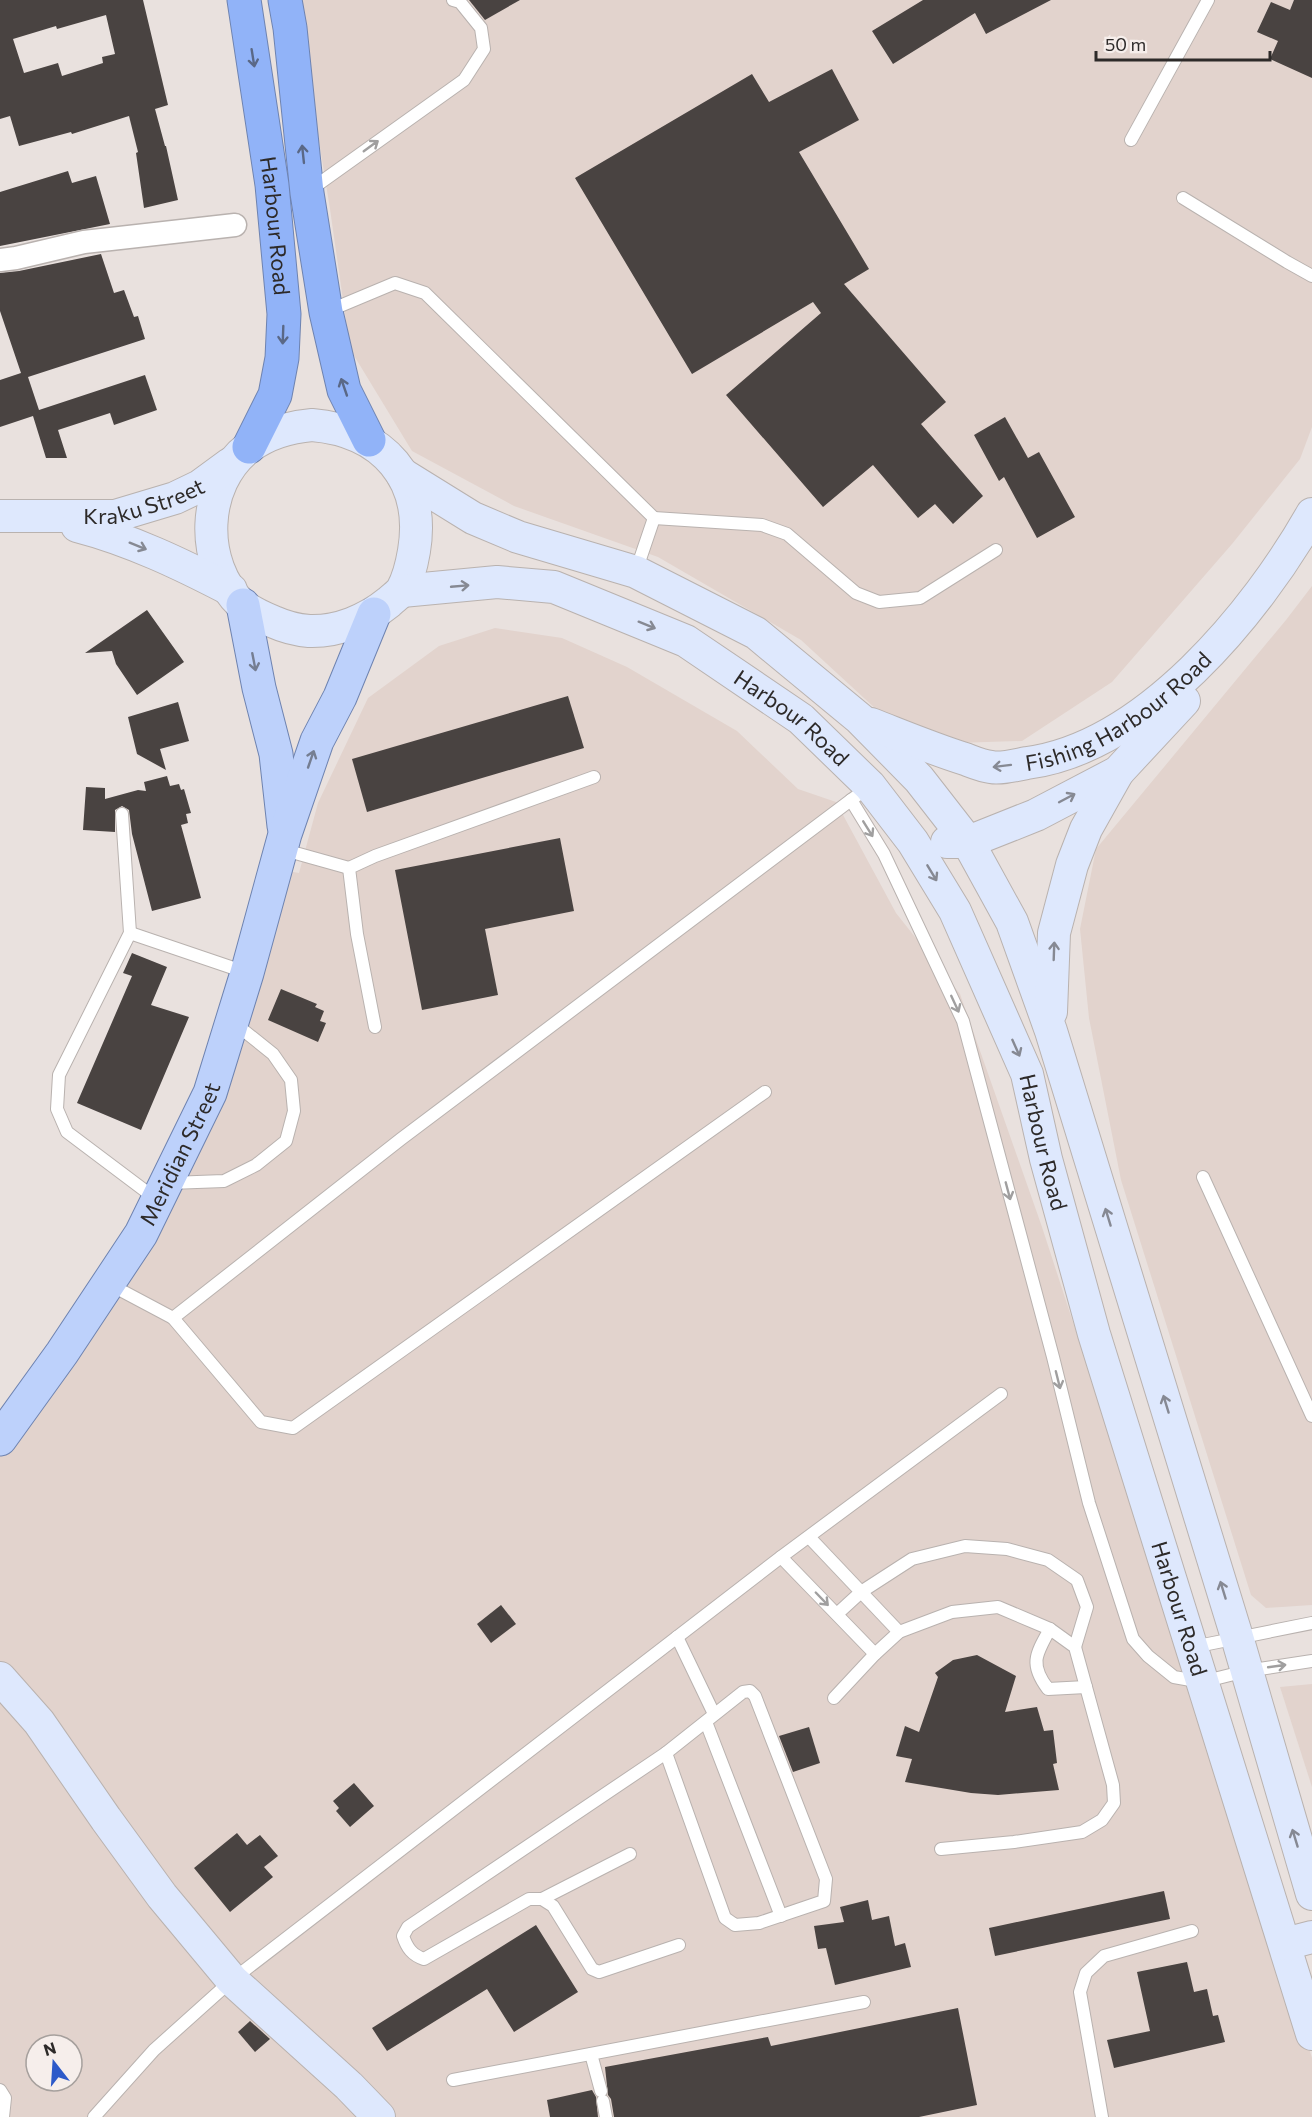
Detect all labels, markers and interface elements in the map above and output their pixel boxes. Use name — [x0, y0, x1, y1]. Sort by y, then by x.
scale bar — [1096, 24, 1270, 62]
text: 50 m — [1105, 33, 1146, 55]
one-way arrow — [248, 47, 259, 67]
one-way arrow — [363, 140, 379, 152]
one-way arrow — [297, 145, 308, 165]
street label: Harbour Road — [255, 154, 296, 296]
one-way arrow — [278, 324, 289, 344]
one-way arrow — [337, 378, 348, 397]
street label: Kraku Street — [83, 472, 209, 529]
one-way arrow — [128, 541, 147, 552]
one-way arrow — [449, 580, 469, 591]
one-way arrow — [637, 620, 656, 631]
street label: Fishing Harbour Road — [1023, 646, 1216, 776]
one-way arrow — [249, 652, 260, 672]
street label: Harbour Road — [729, 664, 855, 771]
one-way arrow — [307, 750, 318, 768]
one-way arrow — [993, 761, 1012, 772]
one-way arrow — [1058, 792, 1076, 803]
one-way arrow — [863, 820, 875, 837]
one-way arrow — [926, 864, 938, 881]
one-way arrow — [1048, 942, 1059, 962]
one-way arrow — [949, 994, 961, 1012]
one-way arrow — [1010, 1039, 1022, 1057]
street label: Harbour Road — [1014, 1071, 1073, 1213]
street label: Meridian Street — [133, 1079, 225, 1230]
one-way arrow — [1003, 1181, 1015, 1200]
one-way arrow — [1102, 1208, 1113, 1227]
one-way arrow — [1053, 1370, 1065, 1389]
one-way arrow — [1160, 1395, 1171, 1414]
street label: Harbour Road — [1146, 1538, 1214, 1679]
one-way arrow — [1217, 1581, 1228, 1600]
one-way arrow — [815, 1592, 829, 1607]
one-way arrow — [1267, 1661, 1287, 1672]
one-way arrow — [1289, 1829, 1300, 1848]
north arrow — [24, 2033, 84, 2093]
text: N — [41, 2037, 58, 2059]

